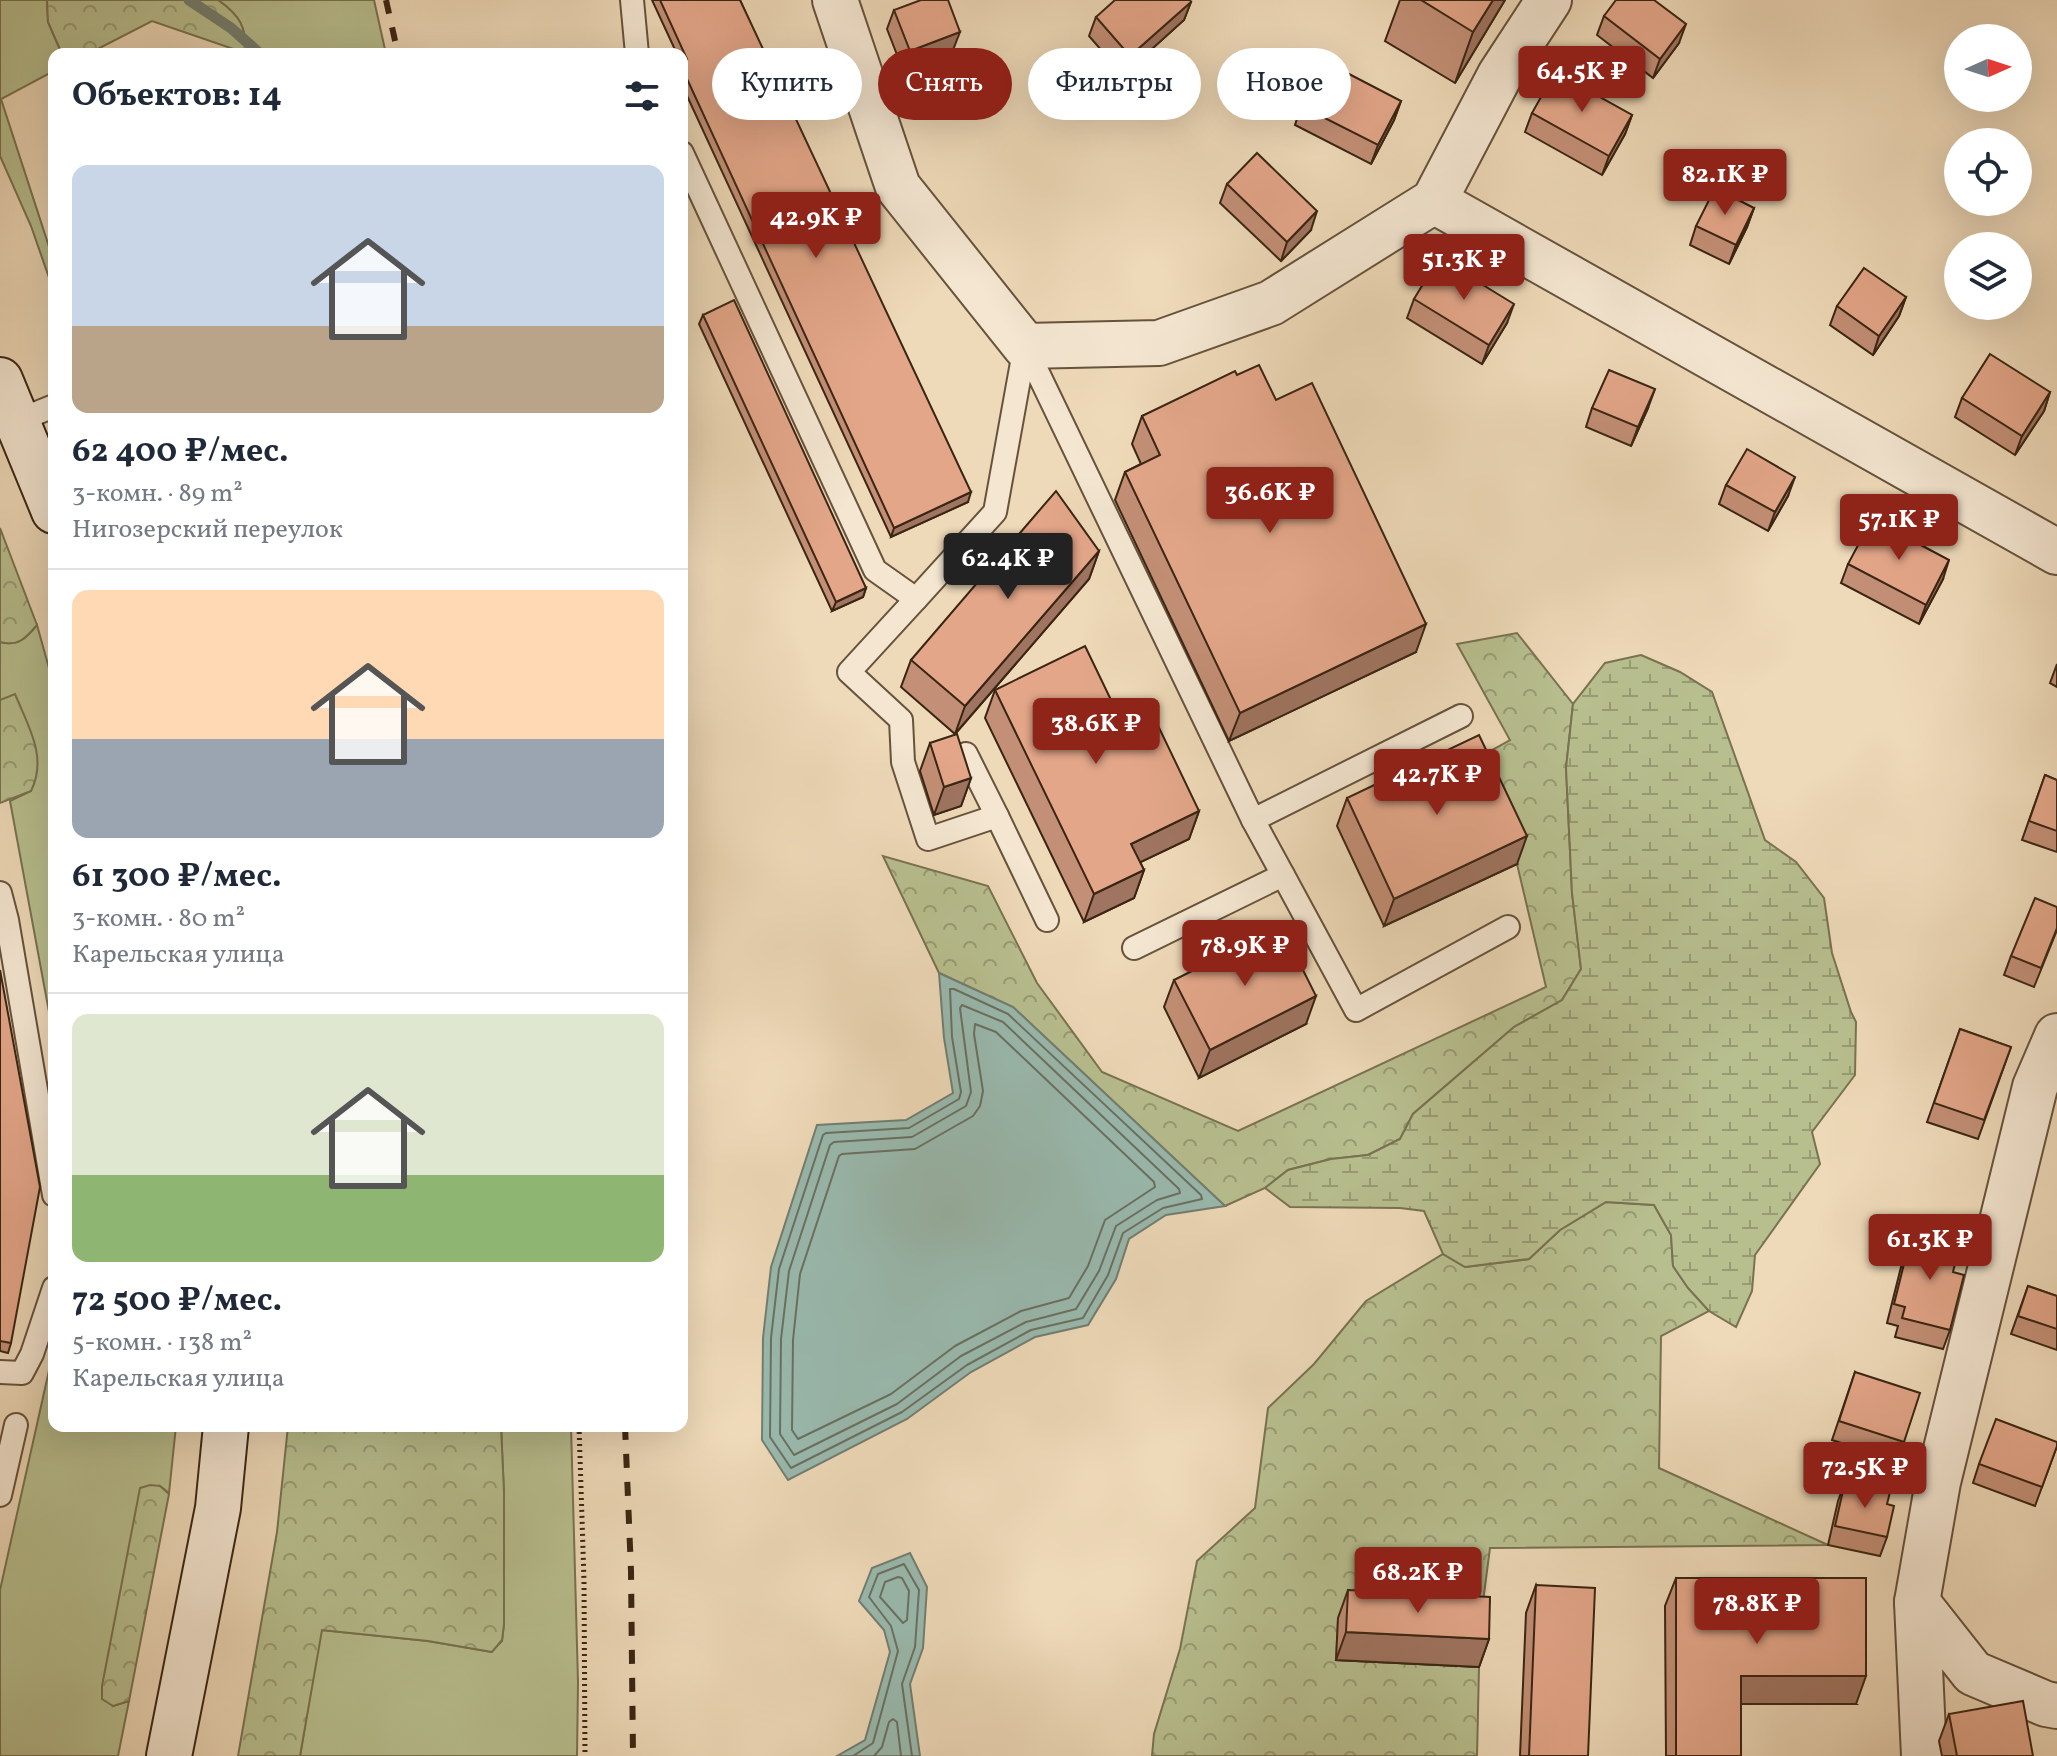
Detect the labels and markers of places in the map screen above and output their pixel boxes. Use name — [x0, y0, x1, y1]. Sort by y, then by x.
pin: 64.5K ₽ — [1508, 46, 1656, 114]
pin: 82.1K ₽ — [1651, 149, 1799, 217]
pin: 42.9K ₽ — [742, 192, 890, 260]
pin: 51.3K ₽ — [1390, 234, 1538, 302]
pin: 36.6K ₽ — [1196, 467, 1344, 535]
pin: 57.1K ₽ — [1825, 494, 1973, 562]
pin: 62.4K ₽ — [934, 533, 1082, 601]
pin: 38.6K ₽ — [1022, 698, 1170, 766]
pin: 42.7K ₽ — [1363, 749, 1511, 817]
pin: 78.9K ₽ — [1171, 920, 1319, 988]
pin: 61.3K ₽ — [1856, 1214, 2004, 1282]
pin: 72.5K ₽ — [1791, 1442, 1939, 1510]
pin: 68.2K ₽ — [1344, 1547, 1492, 1615]
pin: 78.8K ₽ — [1683, 1578, 1831, 1646]

